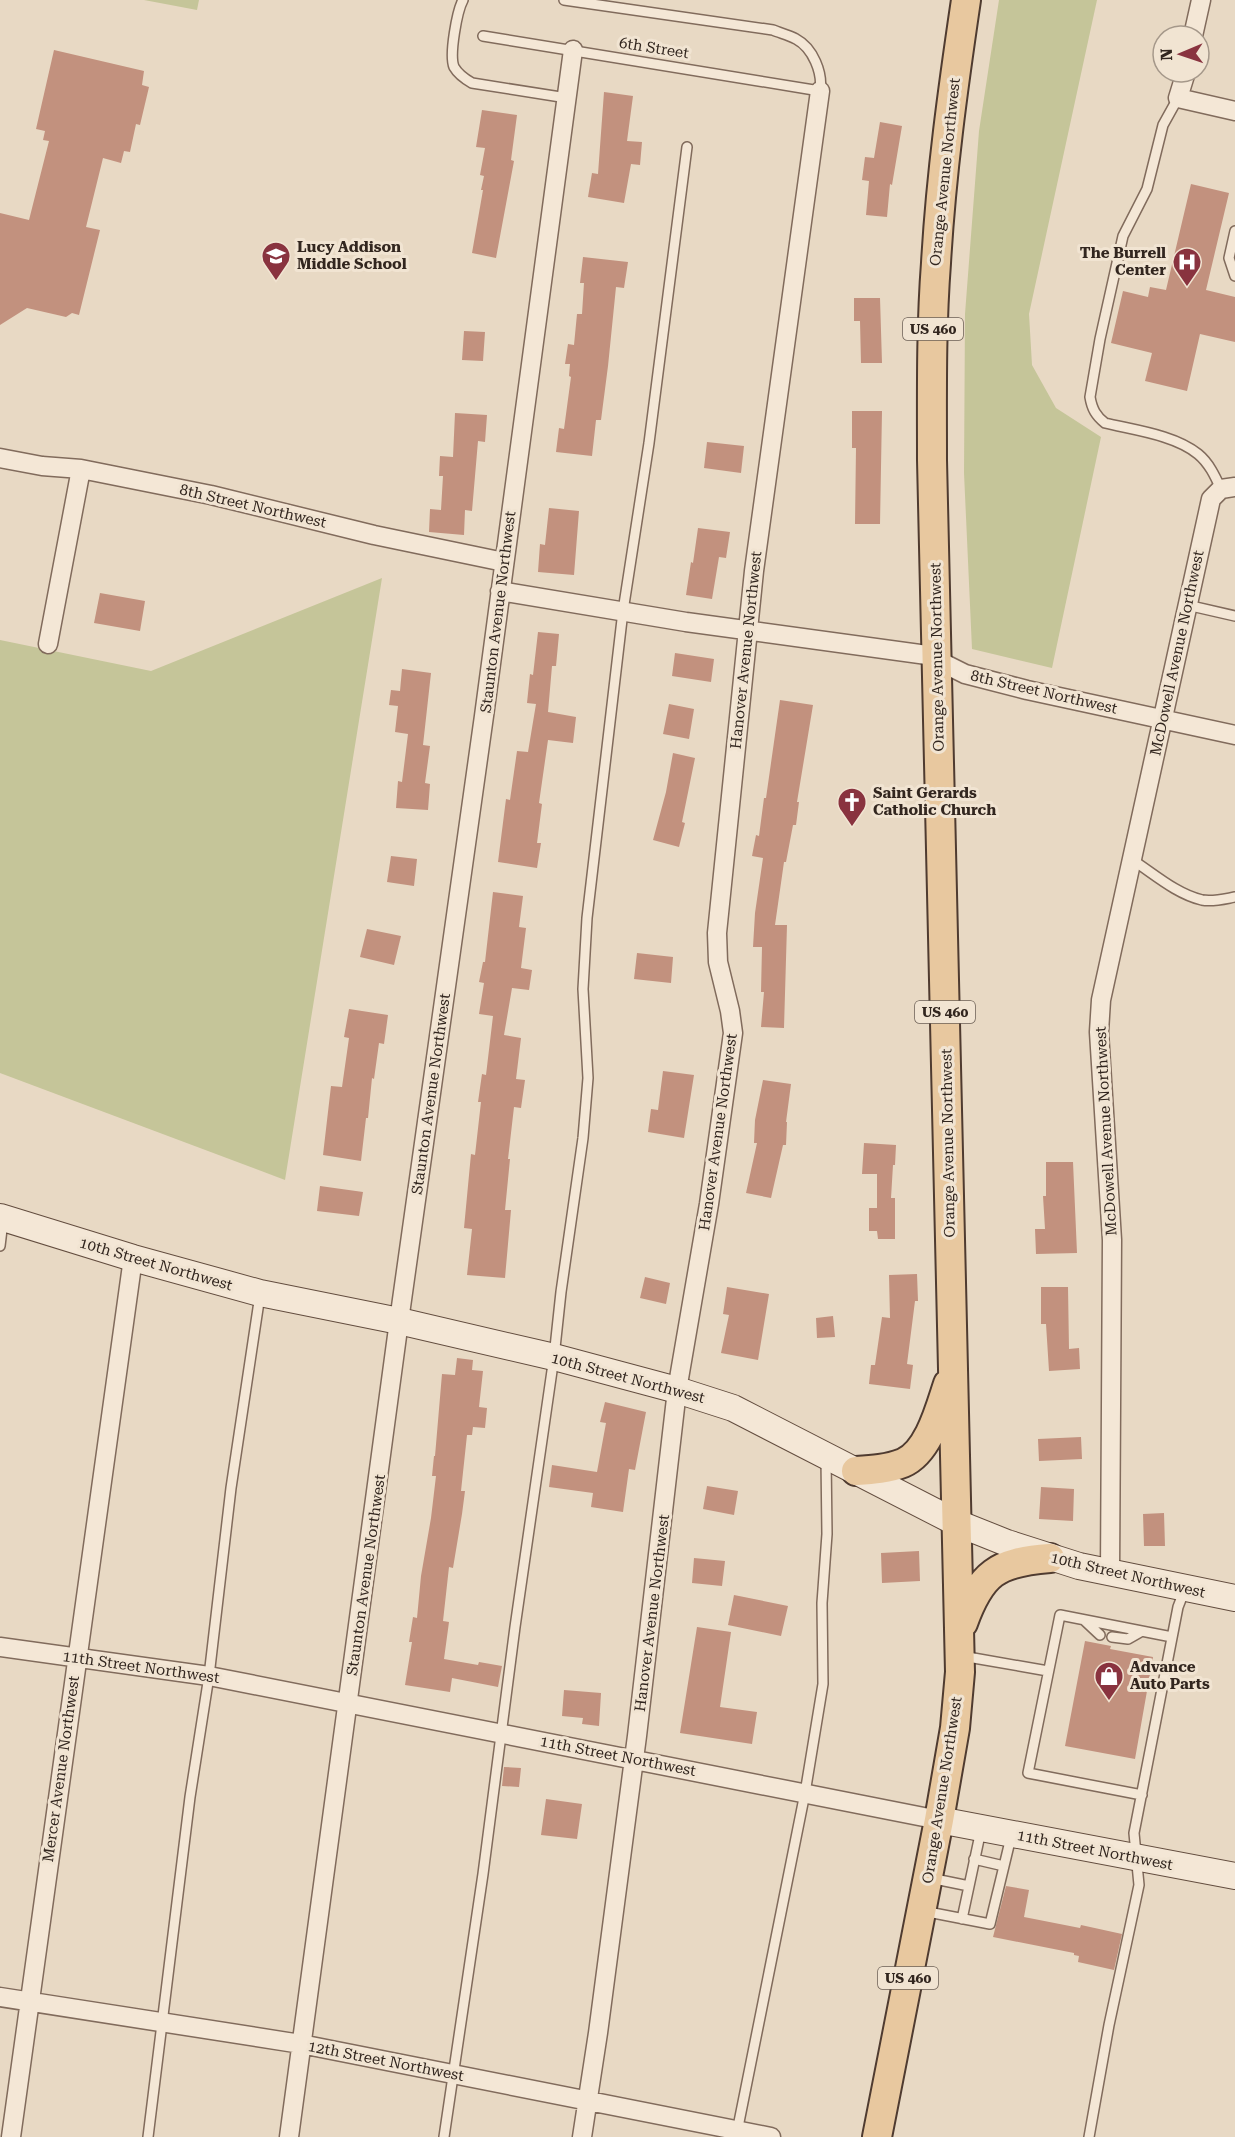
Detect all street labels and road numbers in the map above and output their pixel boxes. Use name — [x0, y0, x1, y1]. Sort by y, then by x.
street label: 6th Street — [618, 34, 691, 62]
street label: Orange Avenue Northwest — [926, 77, 964, 267]
road number: US 460 — [903, 318, 963, 340]
street label: 8th Street Northwest — [178, 480, 328, 532]
street label: Staunton Avenue Northwest — [477, 510, 519, 714]
street label: McDowell Avenue Northwest — [1146, 548, 1208, 757]
street label: Hanover Avenue Northwest — [727, 550, 765, 750]
street label: Orange Avenue Northwest — [926, 562, 948, 752]
street label: 8th Street Northwest — [969, 666, 1119, 718]
street label: Staunton Avenue Northwest — [408, 992, 454, 1196]
road number: US 460 — [915, 1001, 975, 1023]
street label: McDowell Avenue Northwest — [1092, 1025, 1120, 1236]
street label: Hanover Avenue Northwest — [695, 1032, 741, 1232]
street label: Orange Avenue Northwest — [937, 1048, 959, 1238]
street label: 10th Street Northwest — [77, 1234, 235, 1295]
street label: 10th Street Northwest — [549, 1349, 707, 1407]
street label: Staunton Avenue Northwest — [343, 1473, 389, 1677]
street label: Hanover Avenue Northwest — [631, 1513, 673, 1713]
street label: 10th Street Northwest — [1049, 1548, 1208, 1602]
street label: 11th Street Northwest — [61, 1647, 221, 1687]
street label: Mercer Avenue Northwest — [39, 1674, 83, 1863]
street label: Orange Avenue Northwest — [918, 1695, 966, 1885]
street label: 11th Street Northwest — [539, 1732, 698, 1780]
street label: 11th Street Northwest — [1016, 1826, 1175, 1874]
road number: US 460 — [878, 1967, 938, 1989]
street label: 12th Street Northwest — [307, 2037, 466, 2085]

